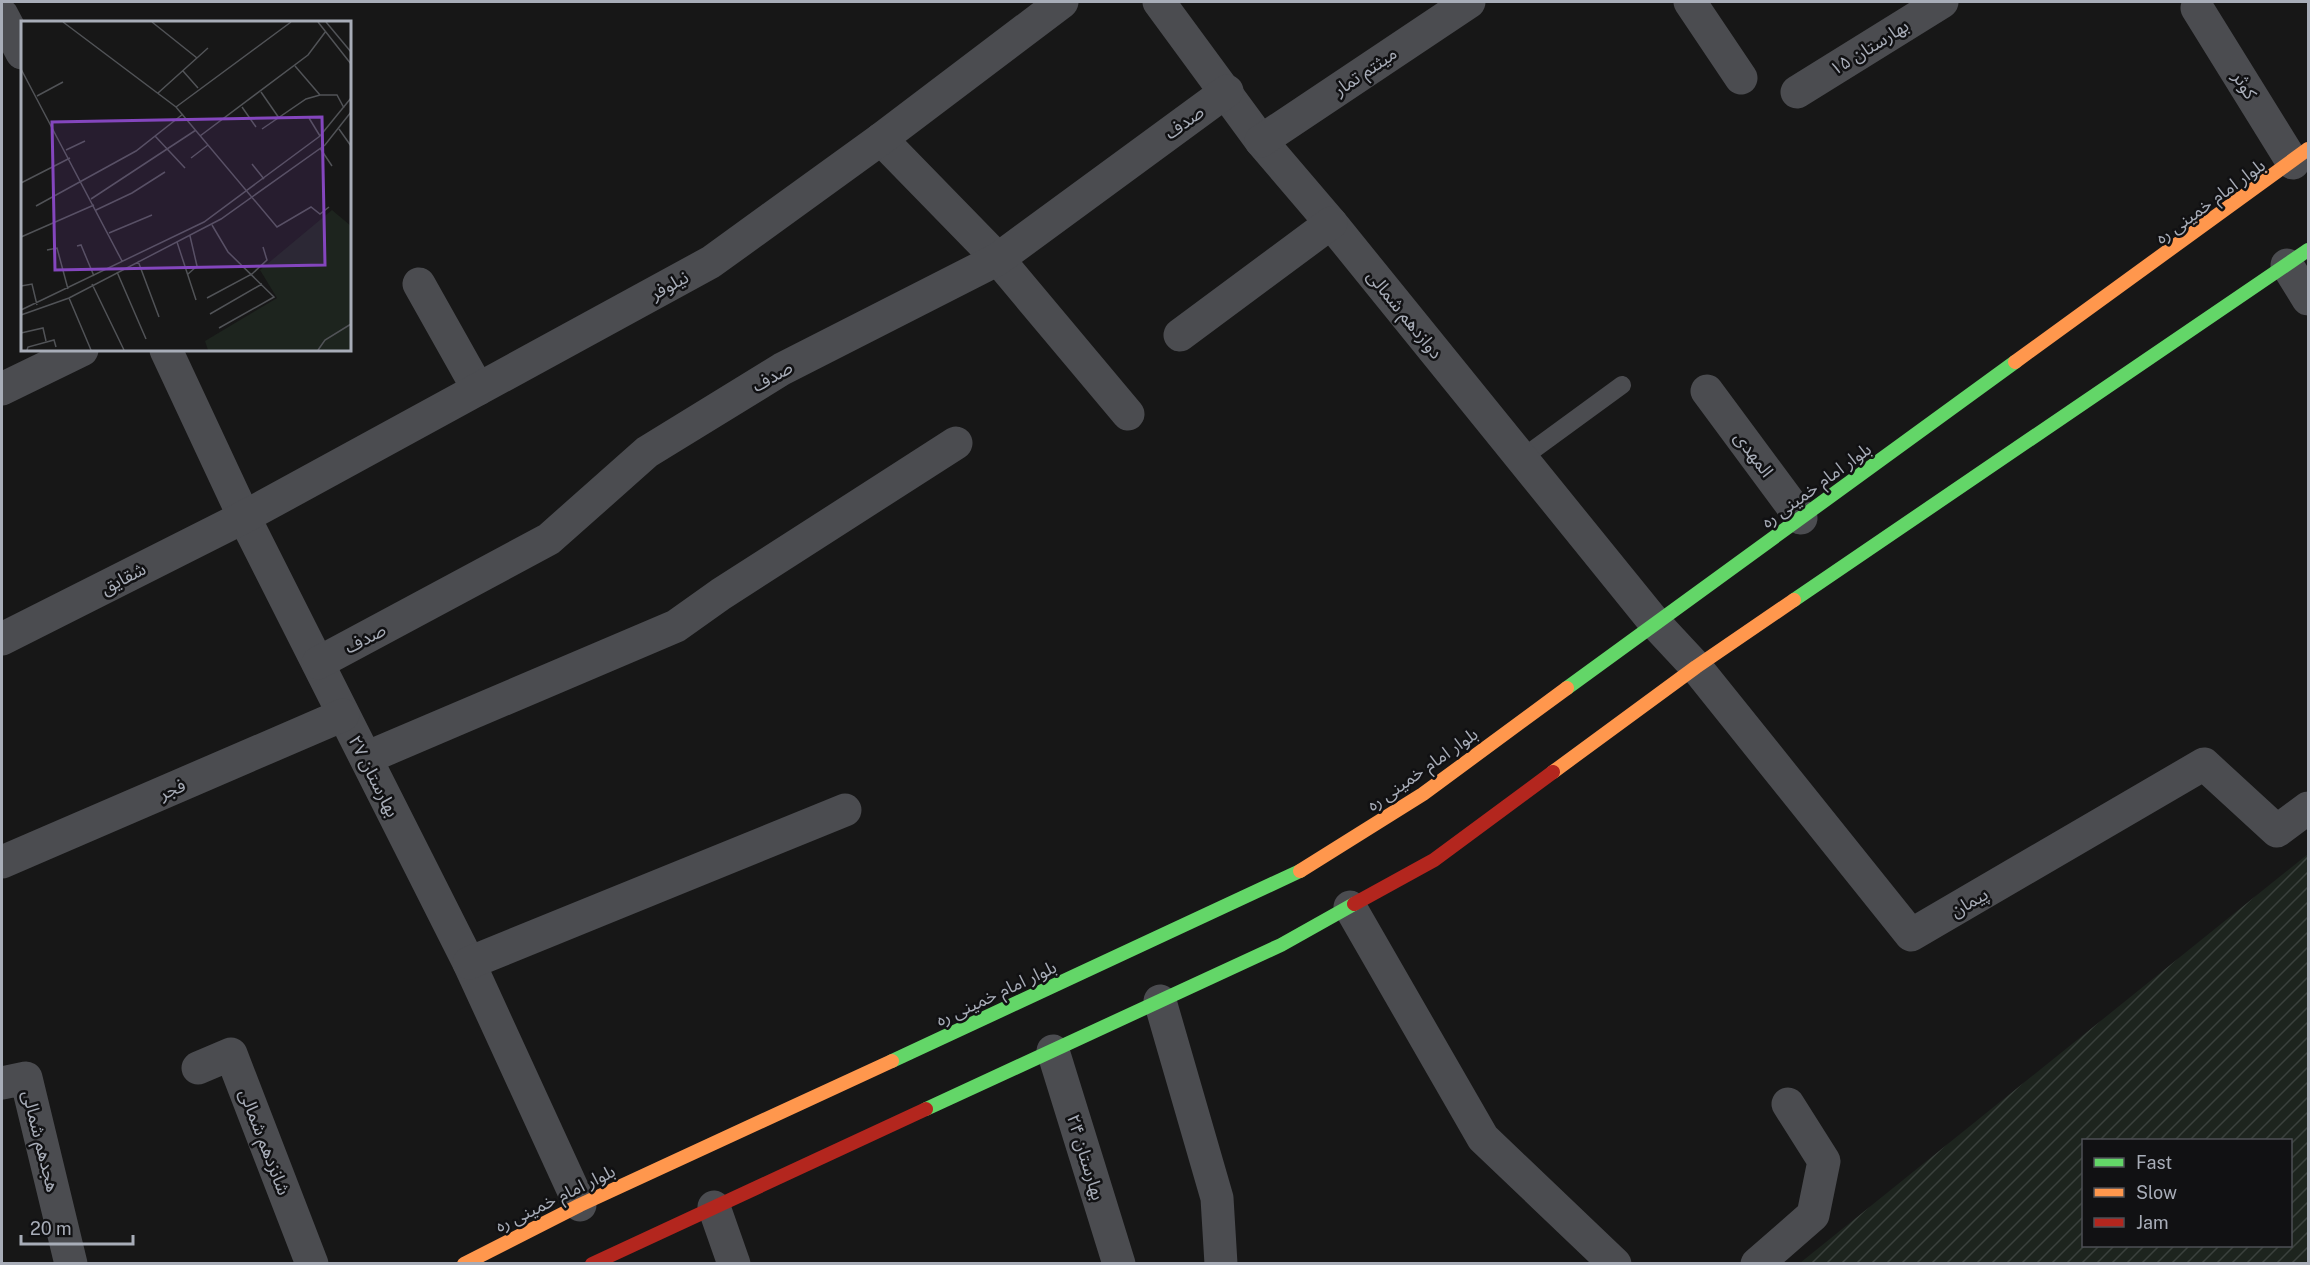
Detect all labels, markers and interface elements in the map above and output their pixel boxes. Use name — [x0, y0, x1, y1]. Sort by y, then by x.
street label: بهارستان ۱۵ — [1826, 15, 1913, 80]
inset map — [21, 21, 351, 351]
street label: میثتم تمار — [1329, 42, 1402, 103]
street label: کوثر — [2227, 67, 2262, 104]
street label: صدف — [1160, 101, 1208, 143]
street label: بلوار امام خمینی ره — [2151, 154, 2271, 251]
street label: دوازدهم شمالی — [1361, 265, 1447, 364]
street label: نیلوفر — [645, 266, 692, 305]
street label: صدف — [748, 356, 796, 396]
street label: المهدی — [1729, 427, 1778, 482]
street label: بلوار امام خمینی ره — [1757, 438, 1877, 535]
street label: شقایق — [97, 558, 150, 599]
street label: صدف — [341, 619, 389, 657]
street label: بلوار امام خمینی ره — [1362, 723, 1484, 818]
street label: بهارستان ۲۷ — [344, 732, 403, 821]
street label: فجر — [155, 774, 189, 805]
street label: پیمان — [1946, 883, 1992, 922]
street label: بلوار امام خمینی ره — [932, 956, 1061, 1034]
street label: شانزدهم شمالی — [232, 1086, 295, 1199]
street label: هجدهم شمالی — [15, 1088, 64, 1195]
street label: بهارستان ۲۴ — [1062, 1112, 1109, 1203]
legend — [2082, 1139, 2292, 1247]
text: Fast — [2136, 1152, 2172, 1173]
street label: بلوار امام خمینی ره — [492, 1160, 620, 1240]
text: Slow — [2136, 1182, 2177, 1203]
scale bar — [21, 1208, 134, 1246]
text: Jam — [2136, 1212, 2169, 1233]
text: 20 m — [30, 1218, 72, 1239]

